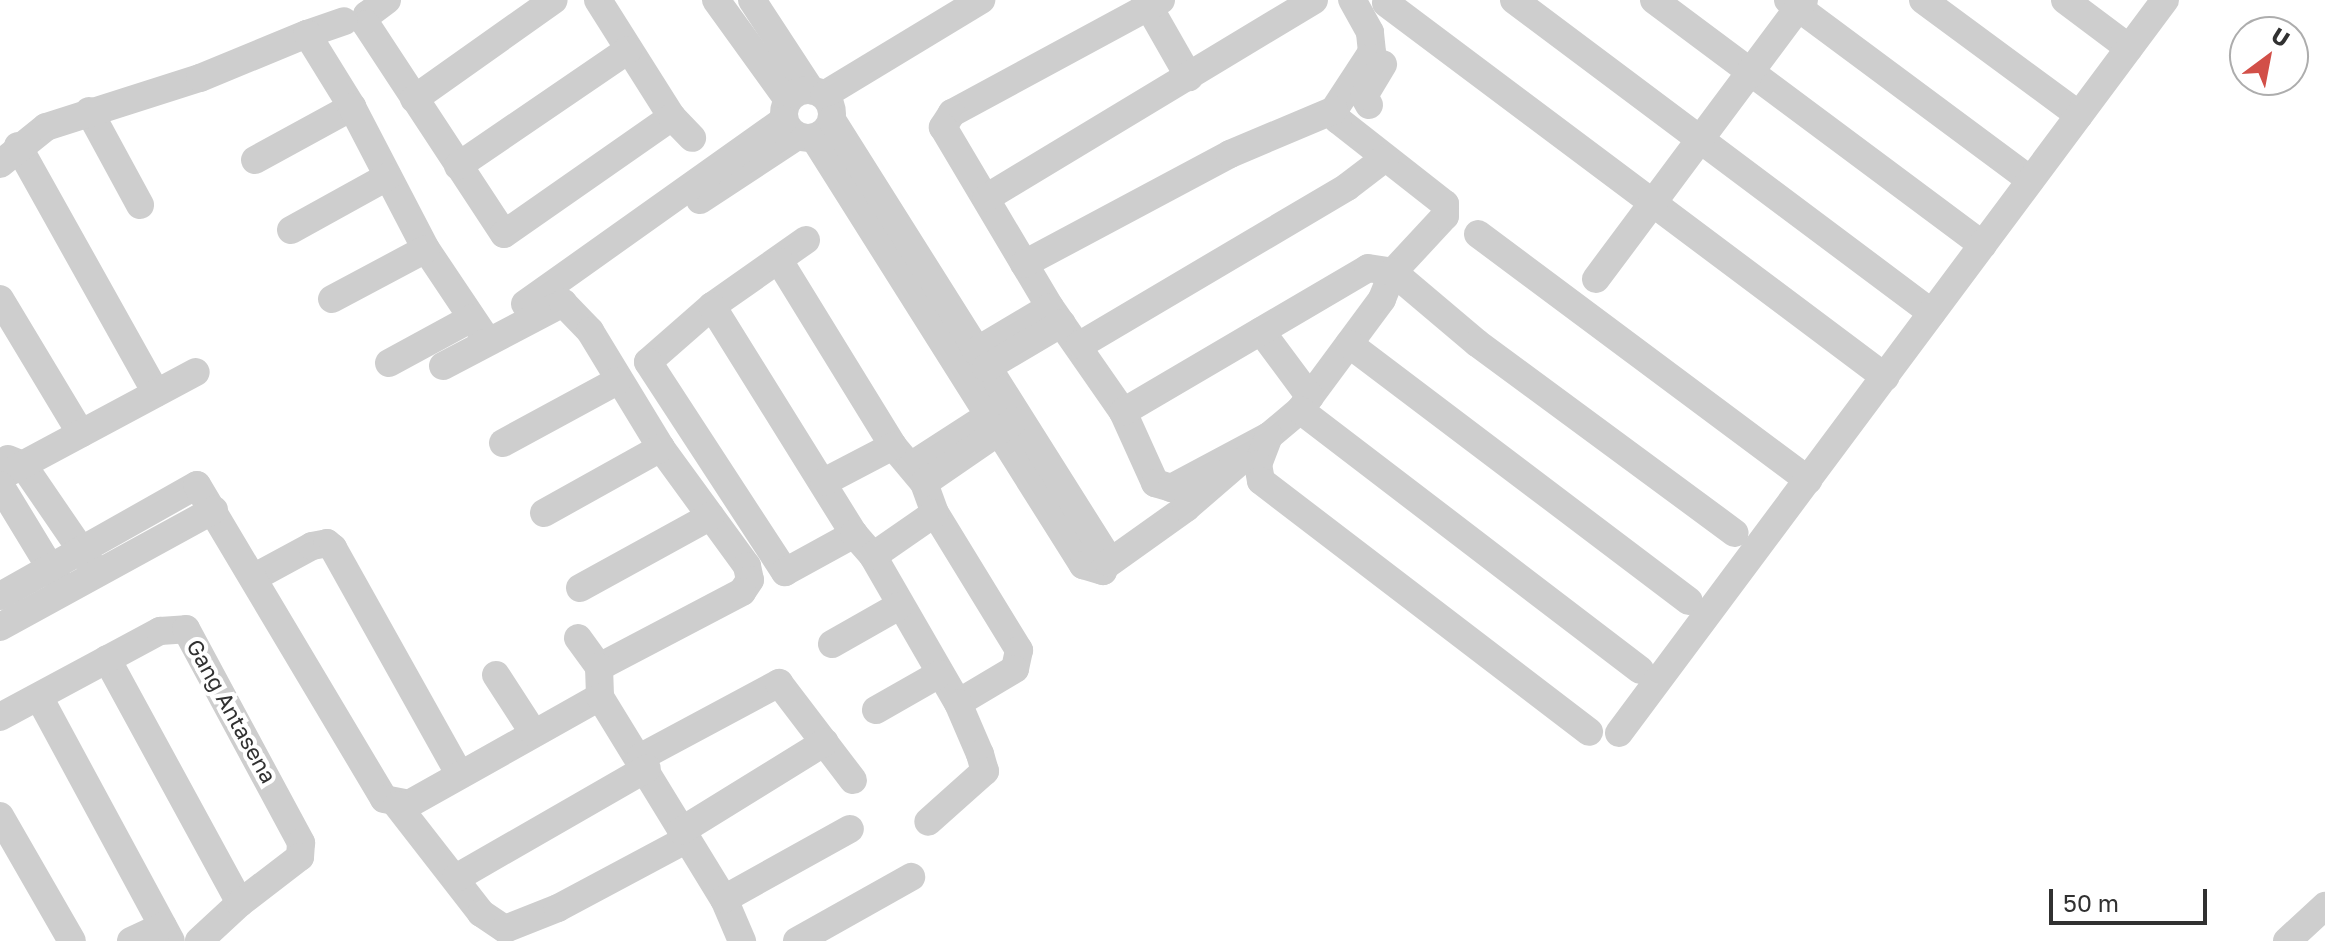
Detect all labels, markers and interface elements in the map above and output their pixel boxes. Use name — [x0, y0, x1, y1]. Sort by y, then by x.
north arrow — [2229, 16, 2309, 96]
text: U — [2267, 21, 2295, 53]
street label: Gang Antasena — [182, 635, 282, 787]
scale bar — [2053, 873, 2211, 923]
text: 50 m — [2063, 888, 2119, 917]

